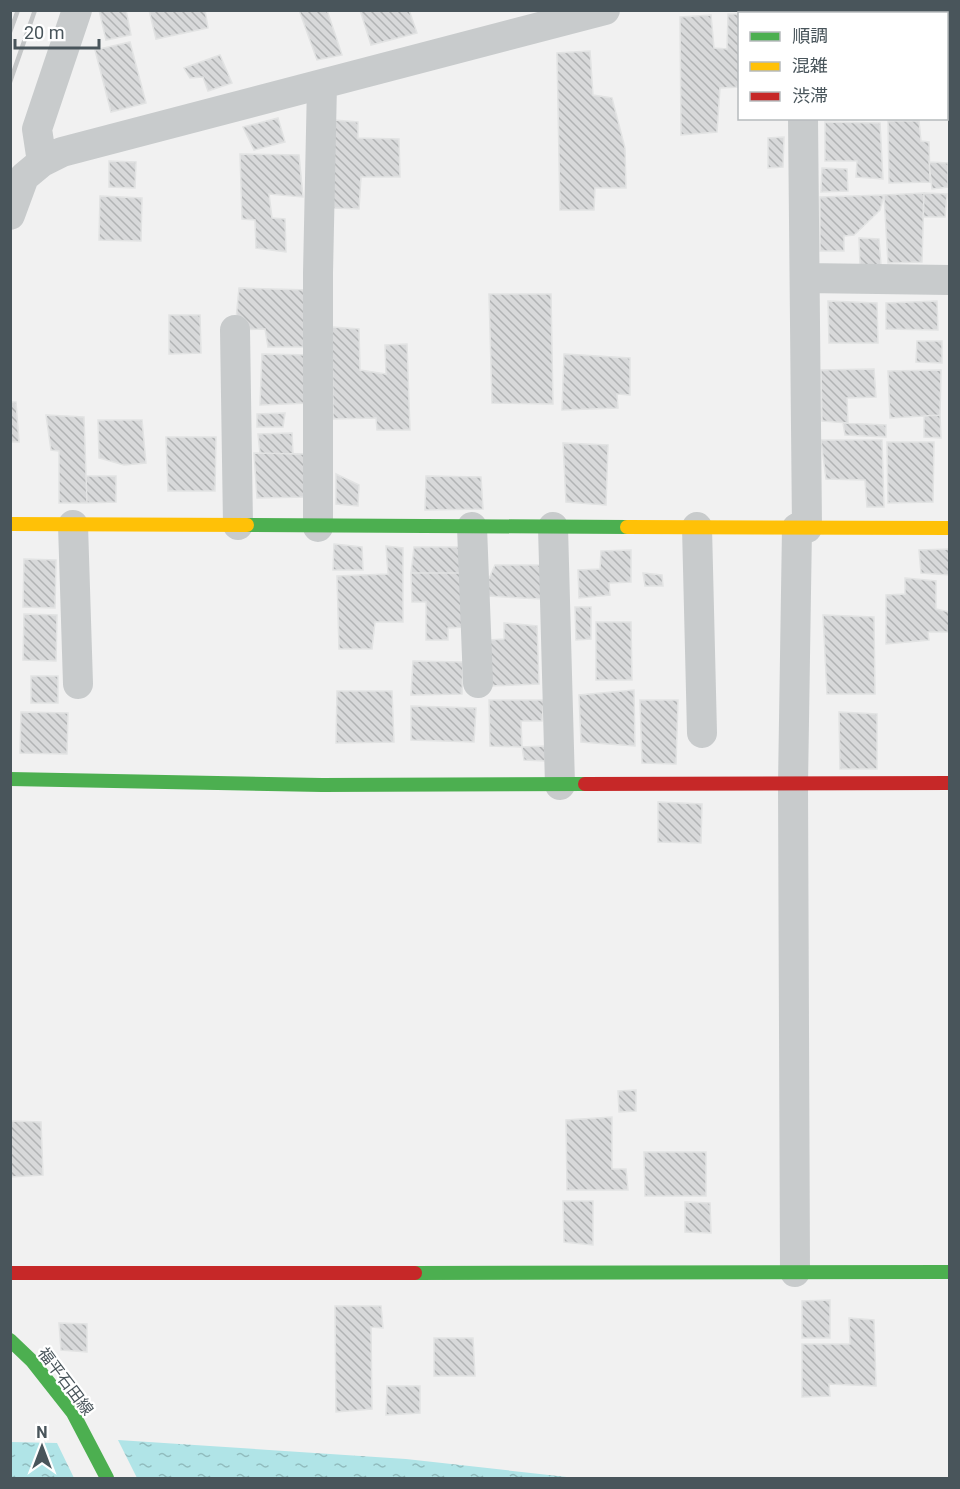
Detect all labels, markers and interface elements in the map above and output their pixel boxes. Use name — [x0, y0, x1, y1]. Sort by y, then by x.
scale bar — [15, 12, 99, 50]
legend — [738, 12, 948, 120]
text: 20 m — [24, 22, 64, 43]
text: 順調 — [792, 25, 828, 46]
text: 混雑 — [792, 55, 828, 76]
text: 渋滞 — [792, 85, 828, 106]
street label: 福平石田線 — [34, 1344, 97, 1419]
north arrow — [12, 1417, 72, 1477]
text: N — [36, 1423, 48, 1442]

